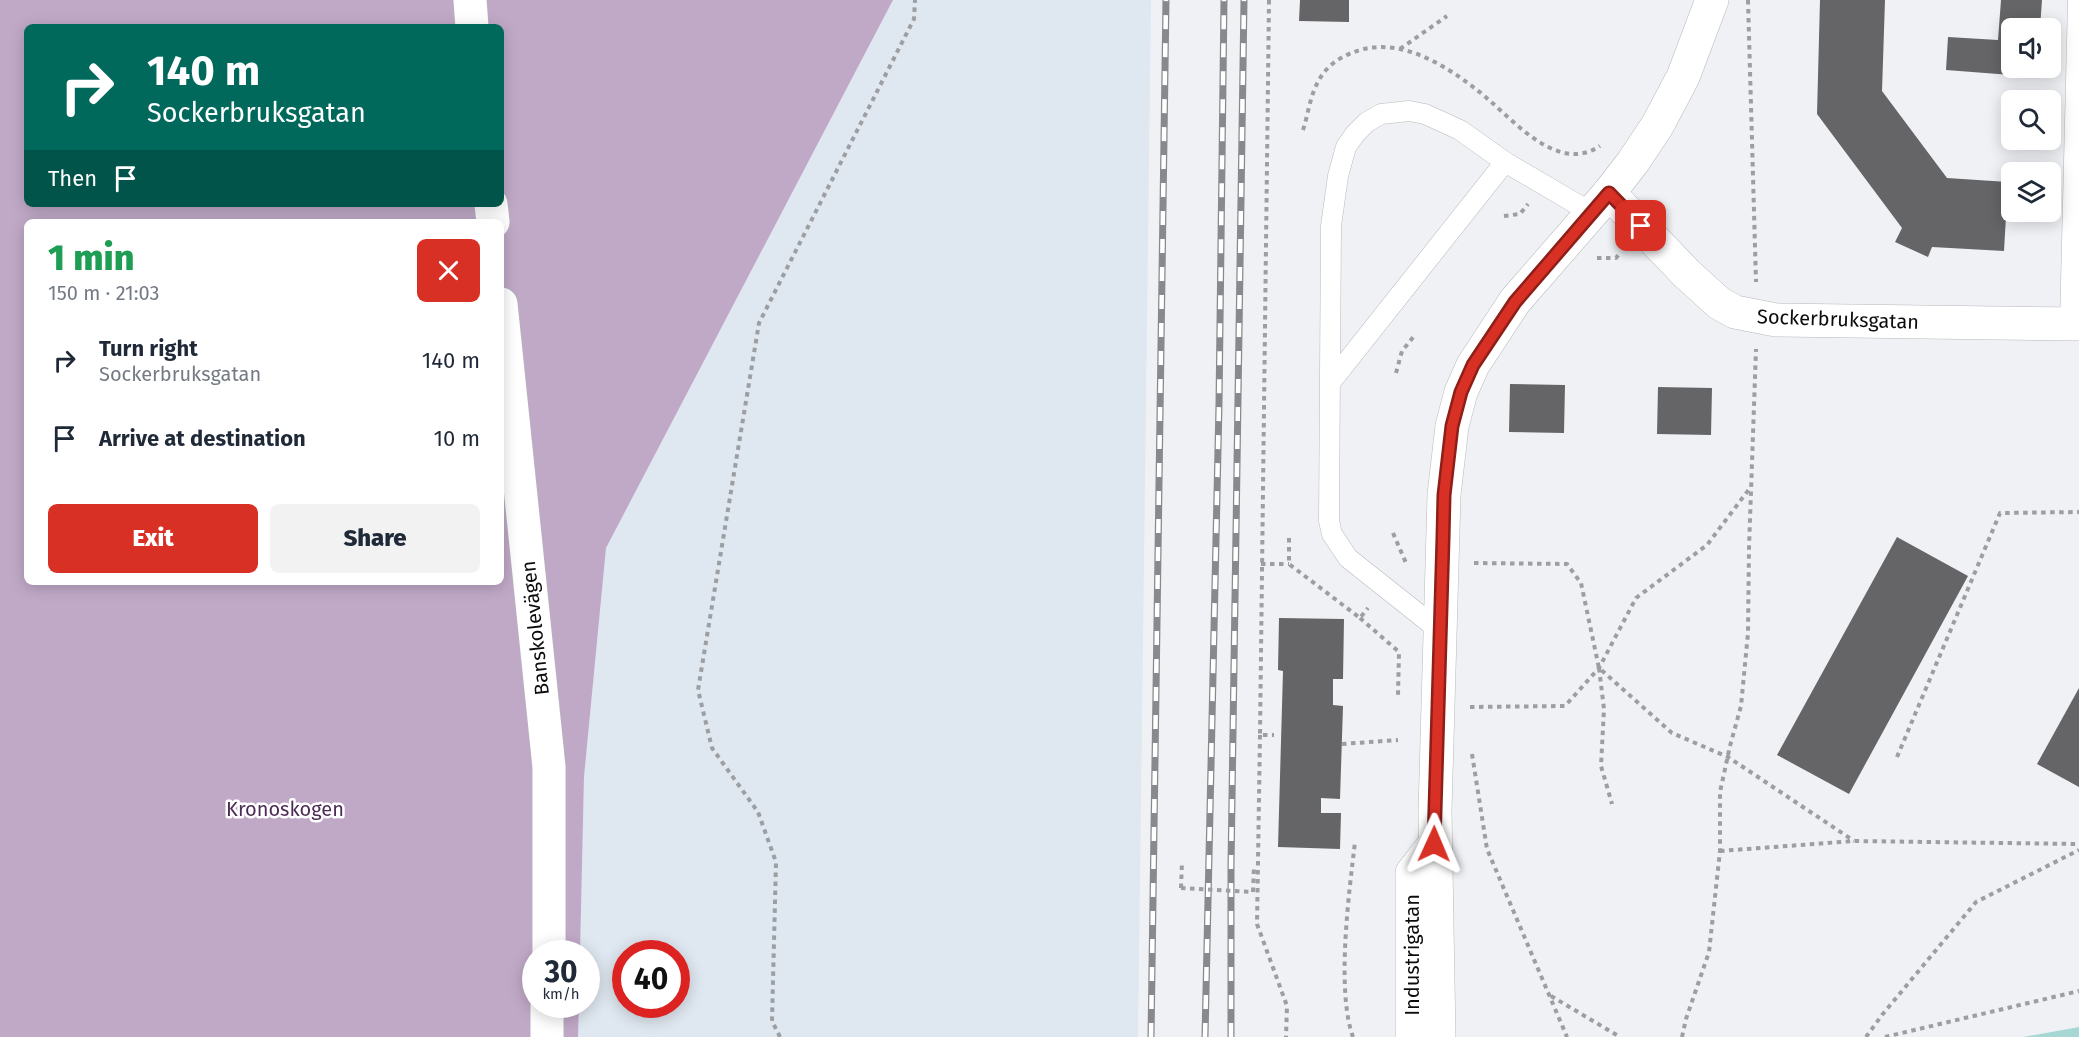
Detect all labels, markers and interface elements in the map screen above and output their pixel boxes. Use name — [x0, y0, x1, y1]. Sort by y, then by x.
map controls — [2001, 18, 2061, 222]
button: sound — [2001, 18, 2061, 78]
text: 140 m — [147, 46, 260, 96]
icon: right — [48, 48, 126, 126]
button: search — [2001, 90, 2061, 150]
text: Sockerbruksgatan — [147, 97, 366, 129]
icon: arrive — [109, 162, 142, 195]
button: layers — [2001, 162, 2061, 222]
text: Then — [48, 165, 97, 192]
pin — [1615, 200, 1666, 251]
icon: arrive — [1624, 209, 1657, 242]
text: 1 min — [48, 236, 134, 280]
button: close — [417, 239, 480, 302]
text: 150 m · 21:03 — [48, 281, 159, 305]
street label: Sockerbruksgatan — [1757, 304, 1919, 334]
text: Turn right — [99, 335, 198, 362]
icon: right — [48, 344, 81, 377]
text: 140 m — [422, 347, 480, 374]
text: Sockerbruksgatan — [99, 362, 261, 386]
icon: arrive — [48, 422, 81, 455]
text: Arrive at destination — [99, 425, 306, 452]
text: 10 m — [434, 425, 480, 452]
button: Exit — [48, 504, 258, 573]
button: Share — [270, 504, 480, 573]
street label: Banskolevägen — [516, 559, 554, 697]
park label: Kronoskogen — [226, 797, 344, 821]
position arrow — [1402, 812, 1466, 876]
street label: Industrigatan — [1400, 894, 1424, 1016]
speed limit sign: 40 — [612, 940, 690, 1018]
text: 30 — [544, 954, 578, 990]
text: km/h — [542, 985, 580, 1003]

